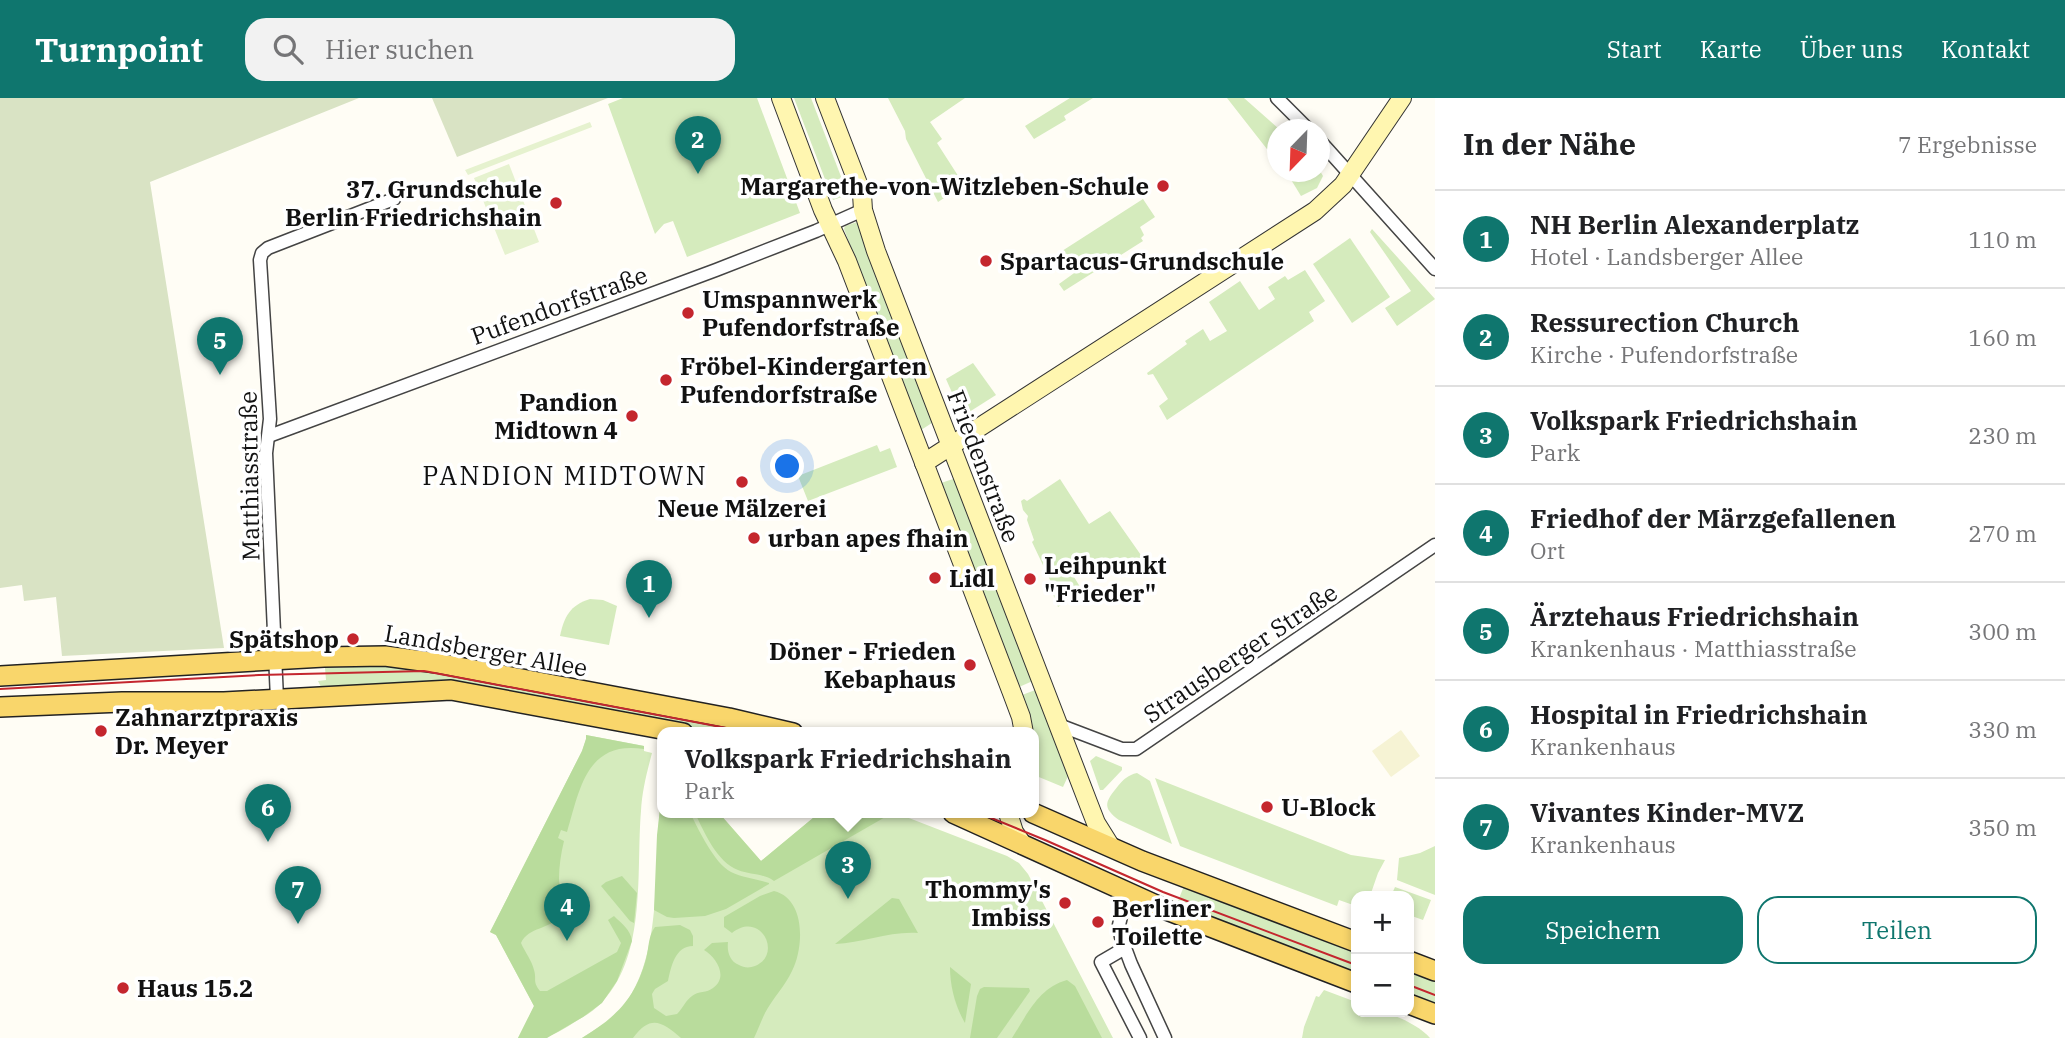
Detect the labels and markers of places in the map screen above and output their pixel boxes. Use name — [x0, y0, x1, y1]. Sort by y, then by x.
pin: 2 — [675, 116, 721, 174]
place label: Margarethe-von-Witzleben-Schule — [740, 170, 1149, 202]
place label: 37. Grundschule Berlin Friedrichshain — [285, 173, 542, 233]
marker: Margarethe-von-Witzleben-Schule — [1155, 178, 1171, 194]
marker: 37. Grundschule Berlin Friedrichshain — [548, 195, 564, 211]
place label: Spartacus-Grundschule — [1000, 245, 1284, 277]
marker: Spartacus-Grundschule — [978, 253, 994, 269]
place label: Umspannwerk Pufendorfstraße — [702, 283, 900, 343]
marker: Umspannwerk Pufendorfstraße — [680, 305, 696, 321]
pin: 5 — [197, 317, 243, 375]
place label: Fröbel-Kindergarten Pufendorfstraße — [680, 350, 928, 410]
marker: Fröbel-Kindergarten Pufendorfstraße — [658, 372, 674, 388]
place label: Pandion Midtown 4 — [494, 386, 618, 446]
marker: Pandion Midtown 4 — [624, 408, 640, 424]
marker: Neue Mälzerei — [734, 474, 750, 490]
place label: Neue Mälzerei — [658, 492, 826, 524]
place label: urban apes fhain — [768, 522, 969, 554]
marker: urban apes fhain — [746, 530, 762, 546]
place label: Leihpunkt "Frieder" — [1044, 549, 1166, 609]
pin: 1 — [626, 560, 672, 618]
place label: Lidl — [949, 562, 995, 594]
marker: Lidl — [927, 570, 943, 586]
marker: Leihpunkt "Frieder" — [1022, 571, 1038, 587]
place label: Spätshop — [229, 623, 339, 655]
marker: Spätshop — [345, 631, 361, 647]
place label: Döner - Frieden Kebaphaus — [769, 635, 956, 695]
marker: Döner - Frieden Kebaphaus — [962, 657, 978, 673]
place label: Zahnarztpraxis Dr. Meyer — [115, 701, 298, 761]
marker: Zahnarztpraxis Dr. Meyer — [93, 723, 109, 739]
pin: 6 — [245, 784, 291, 842]
place label: U-Block — [1281, 791, 1376, 823]
marker: U-Block — [1259, 799, 1275, 815]
pin: 3 — [825, 841, 871, 899]
pin: 7 — [275, 866, 321, 924]
place label: Thommy's Imbiss — [925, 873, 1051, 933]
pin: 4 — [544, 883, 590, 941]
place label: Berliner Toilette — [1112, 892, 1212, 952]
marker: Thommy's Imbiss — [1057, 895, 1073, 911]
marker: Berliner Toilette — [1090, 914, 1106, 930]
place label: Haus 15.2 — [137, 972, 253, 1004]
marker: Haus 15.2 — [115, 980, 131, 996]

